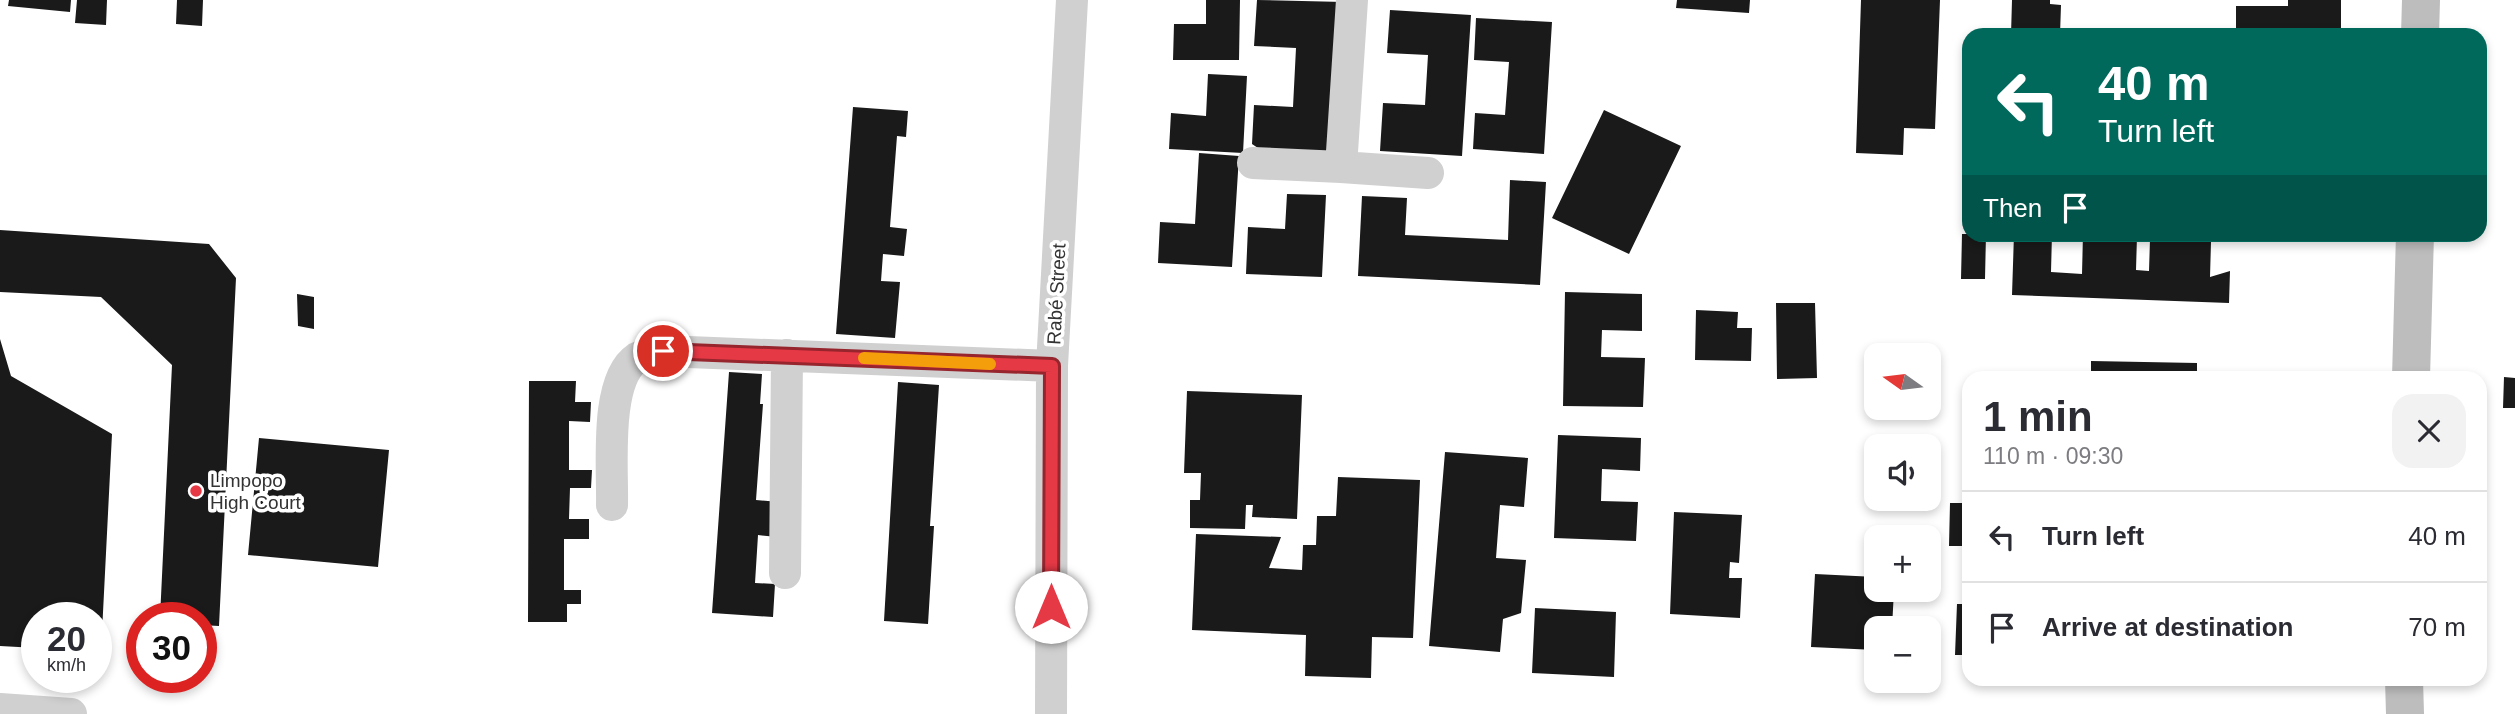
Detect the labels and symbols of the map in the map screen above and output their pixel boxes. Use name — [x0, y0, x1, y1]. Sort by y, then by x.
street label: Rabé Street — [1043, 242, 1070, 345]
pin — [633, 321, 693, 381]
north arrow — [1864, 343, 1941, 420]
place label: Limpopo High Court — [210, 470, 302, 513]
marker: Limpopo High Court — [188, 483, 204, 499]
position arrow — [1014, 570, 1088, 644]
speed limit sign: 30 — [126, 602, 217, 693]

